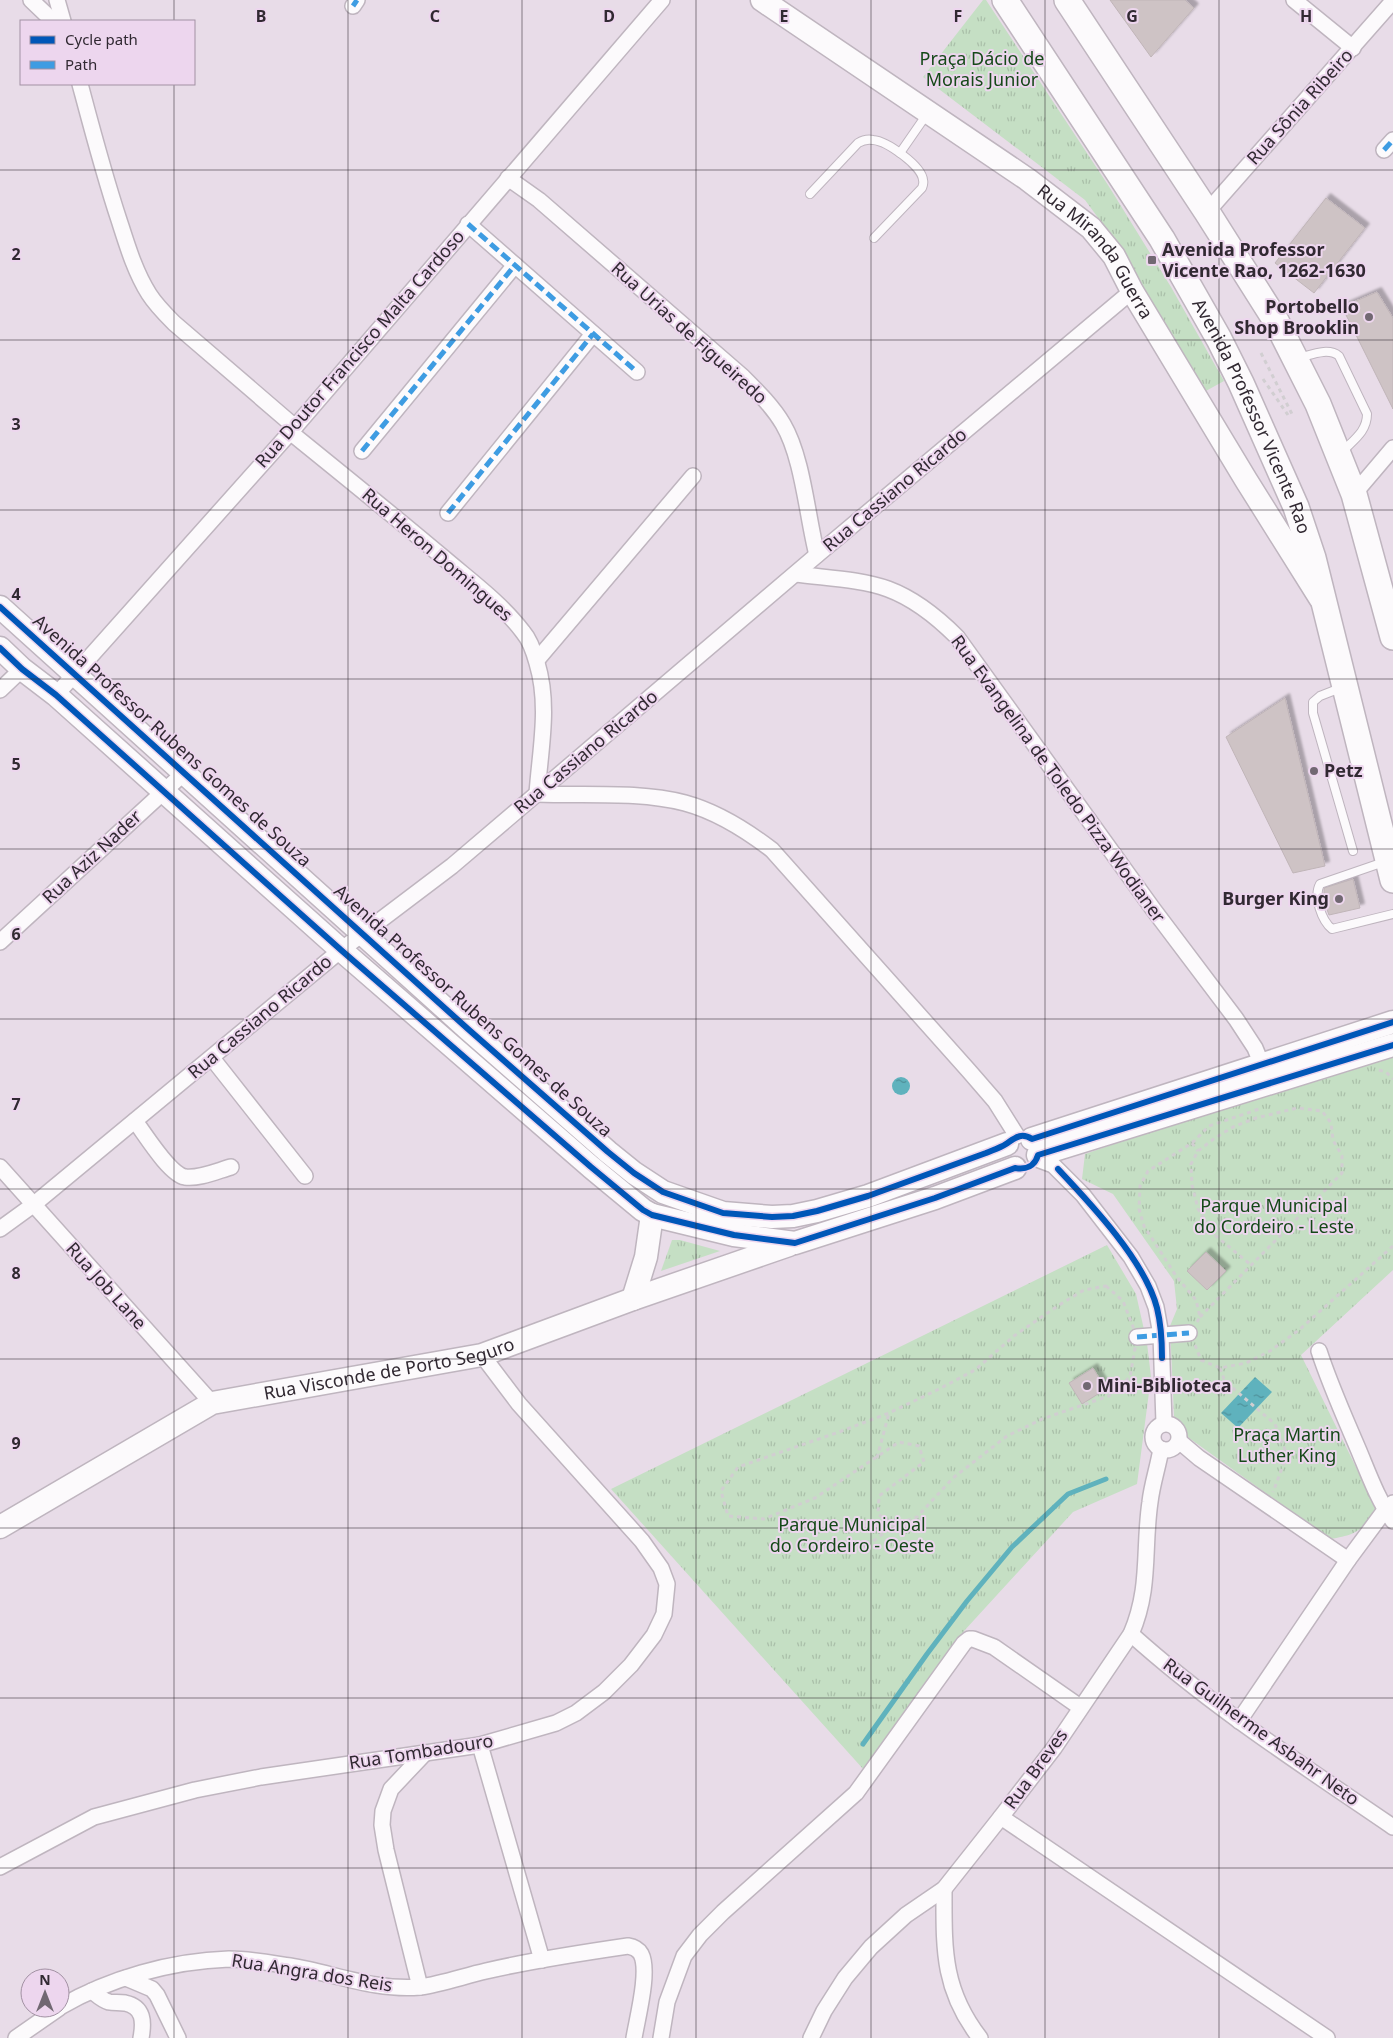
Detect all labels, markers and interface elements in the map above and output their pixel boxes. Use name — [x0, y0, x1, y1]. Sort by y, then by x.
text: B — [256, 5, 266, 27]
text: C — [430, 5, 440, 27]
text: D — [603, 5, 615, 27]
text: E — [780, 5, 789, 27]
text: F — [954, 5, 962, 27]
text: G — [1126, 5, 1138, 27]
text: H — [1300, 5, 1312, 27]
legend — [20, 20, 195, 85]
text: Cycle path — [65, 29, 138, 49]
street label: Rua Sônia Ribeiro — [1241, 43, 1358, 169]
park label: Praça Dácio de Morais Junior — [920, 46, 1044, 91]
text: Path — [65, 54, 97, 74]
street label: Rua Miranda Guerra — [1033, 178, 1159, 323]
street label: Rua Doutor Francisco Malta Cardoso — [249, 224, 469, 472]
place label: Avenida Professor Vicente Rao, 1262-1630 — [1162, 237, 1366, 282]
text: 2 — [11, 243, 21, 265]
marker: Avenida Professor Vicente Rao, 1262-1630 — [1146, 254, 1158, 266]
street label: Rua Urias de Figueiredo — [607, 256, 773, 409]
street label: Avenida Professor Vicente Rao — [1187, 294, 1317, 537]
place label: Portobello Shop Brooklin — [1234, 294, 1359, 339]
marker: Portobello Shop Brooklin — [1363, 311, 1375, 323]
text: 3 — [11, 413, 21, 435]
street label: Rua Cassiano Ricardo — [817, 422, 971, 557]
street label: Rua Heron Domingues — [357, 482, 518, 626]
text: 4 — [11, 583, 21, 605]
street label: Avenida Professor Rubens Gomes de Souza — [28, 609, 317, 872]
street label: Rua Evangelina de Toledo Pizza Wodianer — [946, 630, 1172, 927]
street label: Rua Cassiano Ricardo — [508, 684, 662, 819]
text: 5 — [11, 753, 21, 775]
place label: Petz — [1324, 758, 1363, 782]
marker: Petz — [1308, 765, 1320, 777]
street label: Rua Aziz Nader — [37, 804, 146, 908]
street label: Avenida Professor Rubens Gomes de Souza — [329, 879, 618, 1142]
place label: Burger King — [1222, 886, 1329, 910]
marker: Burger King — [1333, 893, 1345, 905]
text: 6 — [11, 923, 21, 945]
street label: Rua Cassiano Ricardo — [182, 949, 336, 1084]
text: 7 — [11, 1093, 21, 1115]
park label: Parque Municipal do Cordeiro - Leste — [1194, 1193, 1354, 1238]
street label: Rua Job Lane — [61, 1237, 152, 1334]
text: 8 — [11, 1262, 21, 1284]
street label: Rua Visconde de Porto Seguro — [262, 1331, 517, 1405]
place label: Mini-Biblioteca — [1097, 1373, 1232, 1397]
marker: Mini-Biblioteca — [1081, 1380, 1093, 1392]
park label: Praça Martin Luther King — [1233, 1422, 1341, 1467]
text: 9 — [11, 1432, 21, 1454]
park label: Parque Municipal do Cordeiro - Oeste — [770, 1512, 934, 1557]
street label: Rua Guilherme Asbahr Neto — [1159, 1652, 1364, 1810]
street label: Rua Breves — [998, 1723, 1072, 1813]
street label: Rua Tombadouro — [347, 1728, 495, 1774]
street label: Rua Angra dos Reis — [230, 1947, 394, 1997]
north arrow — [20, 1968, 70, 2018]
text: N — [39, 1970, 51, 1989]

